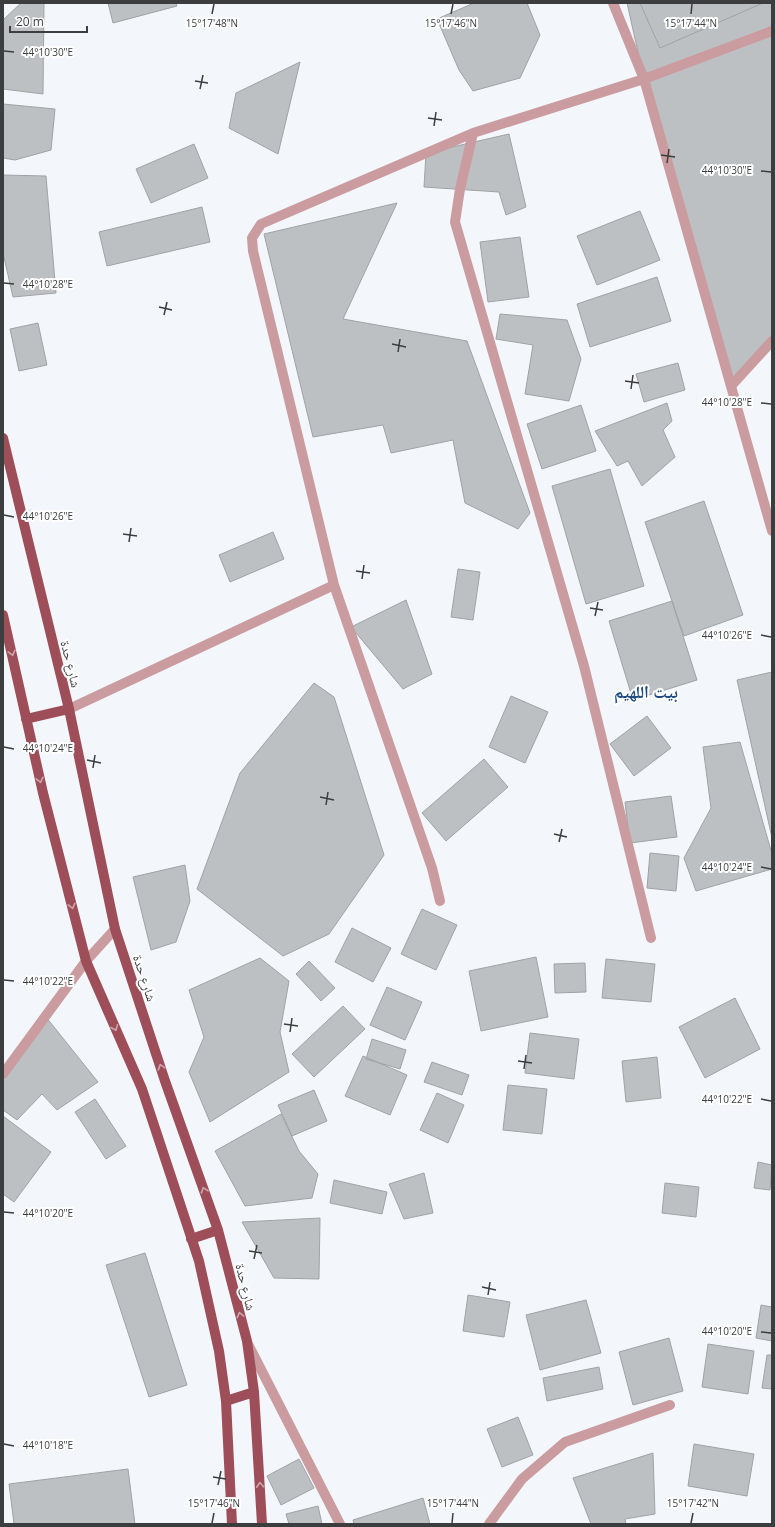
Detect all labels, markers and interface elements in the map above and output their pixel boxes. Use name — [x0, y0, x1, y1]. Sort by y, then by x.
scale bar — [10, 8, 87, 34]
text: 20 m — [16, 13, 44, 30]
text: 15°17'48"N — [186, 16, 238, 30]
text: 15°17'46"N — [425, 16, 477, 30]
text: 15°17'44"N — [665, 16, 717, 30]
text: 44°10'30"E — [23, 45, 73, 59]
text: 44°10'30"E — [702, 163, 752, 177]
text: 44°10'28"E — [23, 277, 73, 291]
text: 44°10'28"E — [702, 395, 752, 409]
text: 44°10'26"E — [23, 509, 73, 523]
text: 44°10'26"E — [702, 628, 752, 642]
street label: شارع حدة — [56, 639, 86, 690]
one-way arrow — [7, 650, 15, 656]
district label: بيت اللهيم — [614, 680, 678, 704]
text: 44°10'24"E — [23, 741, 73, 755]
one-way arrow — [36, 777, 44, 783]
text: 44°10'24"E — [702, 860, 752, 874]
one-way arrow — [67, 902, 76, 909]
street label: شارع حدة — [128, 952, 161, 1004]
text: 44°10'22"E — [23, 974, 73, 988]
one-way arrow — [111, 1025, 119, 1032]
one-way arrow — [157, 1064, 165, 1071]
text: 44°10'22"E — [702, 1092, 752, 1106]
one-way arrow — [200, 1187, 208, 1194]
text: 44°10'20"E — [23, 1206, 73, 1220]
street label: شارع حدة — [231, 1262, 261, 1313]
one-way arrow — [236, 1311, 245, 1318]
text: 44°10'20"E — [702, 1324, 752, 1338]
text: 44°10'18"E — [23, 1438, 73, 1452]
one-way arrow — [256, 1482, 264, 1488]
text: 15°17'46"N — [188, 1496, 240, 1510]
text: 15°17'44"N — [427, 1496, 479, 1510]
text: 15°17'42"N — [667, 1496, 719, 1510]

